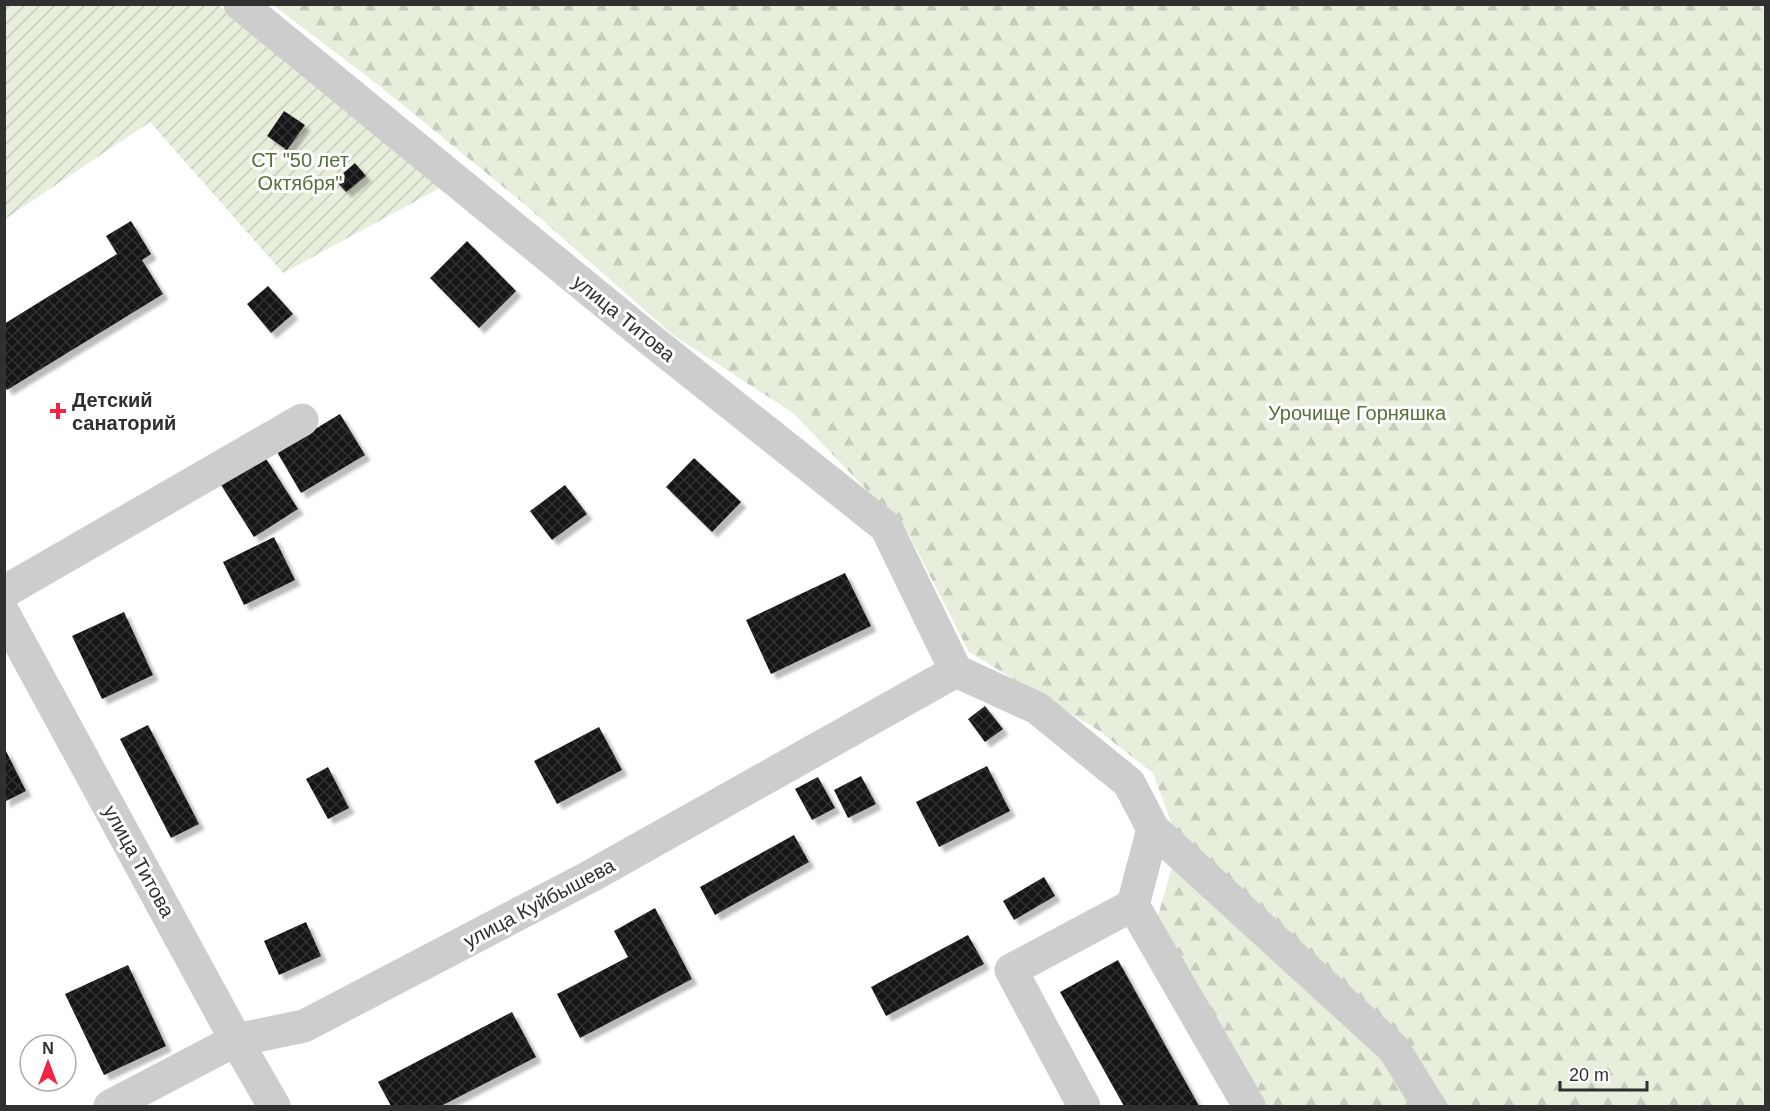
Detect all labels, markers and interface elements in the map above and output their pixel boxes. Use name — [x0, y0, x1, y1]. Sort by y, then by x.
park label: СТ "50 лет Октября" — [251, 149, 349, 194]
street label: улица Титова — [569, 270, 680, 366]
place label: Детский санаторий — [72, 389, 176, 434]
marker: Детский санаторий — [49, 402, 67, 420]
park label: Урочище Горняшка — [1268, 402, 1447, 424]
street label: улица Титова — [99, 801, 179, 922]
street label: улица Куйбышева — [460, 853, 619, 952]
north arrow — [18, 1033, 78, 1093]
text: N — [42, 1040, 54, 1057]
scale bar — [1560, 1054, 1647, 1092]
text: 20 m — [1569, 1065, 1609, 1085]

